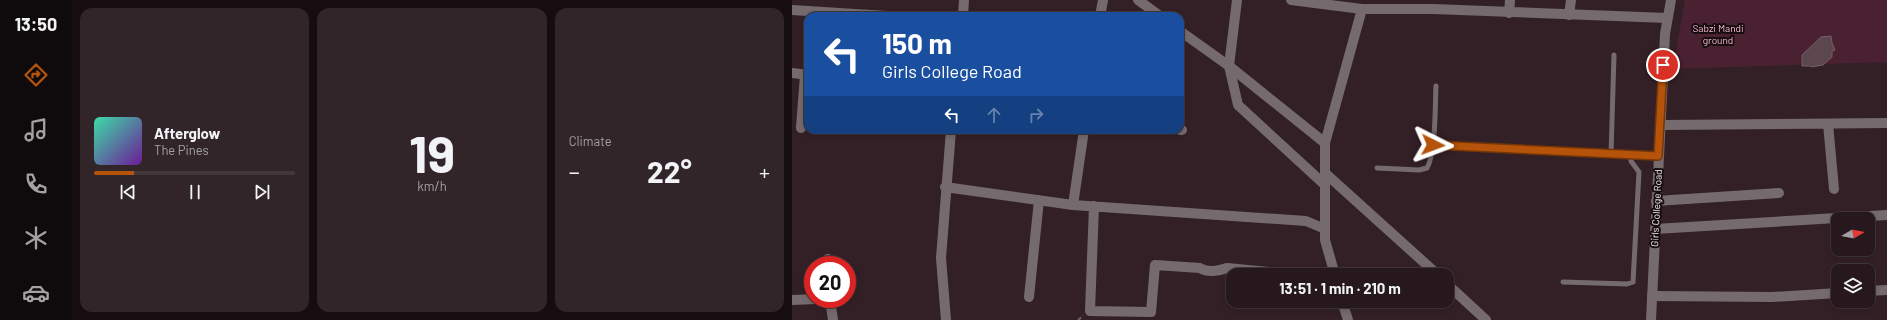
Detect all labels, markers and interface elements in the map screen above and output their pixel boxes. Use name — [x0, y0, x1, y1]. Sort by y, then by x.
text: 13:50 — [15, 13, 57, 35]
park label: Sabzi Mandi ground — [1693, 22, 1743, 46]
text: 150 m — [882, 26, 952, 60]
icon: left — [816, 28, 868, 80]
pin — [1646, 48, 1680, 82]
icon: arrive — [1652, 54, 1674, 76]
text: Girls College Road — [882, 60, 1022, 82]
icon: directions — [22, 61, 50, 89]
icon: left — [941, 104, 963, 126]
icon: ahead — [983, 104, 1005, 126]
icon: right — [1025, 104, 1047, 126]
icon: music — [22, 116, 50, 144]
text: 19 — [409, 121, 455, 183]
text: Afterglow — [154, 124, 220, 142]
position arrow — [1412, 124, 1454, 166]
text: Climate — [569, 133, 612, 149]
text: The Pines — [154, 142, 209, 158]
text: 22° — [647, 153, 692, 189]
text: − — [569, 158, 580, 184]
text: + — [759, 158, 770, 184]
street label: Girls College Road — [1648, 169, 1664, 247]
icon: phone — [22, 170, 50, 198]
text: km/h — [417, 178, 447, 194]
icon: previous — [117, 181, 139, 203]
icon: pause — [184, 181, 206, 203]
icon: next — [251, 181, 273, 203]
north arrow — [1831, 212, 1875, 256]
map controls — [1831, 212, 1875, 308]
icon: climate — [22, 224, 50, 252]
speed limit sign: 20 — [804, 256, 856, 308]
button: layers — [1831, 264, 1875, 308]
icon: car — [22, 279, 50, 307]
text: 13:51 · 1 min · 210 m — [1279, 279, 1401, 297]

